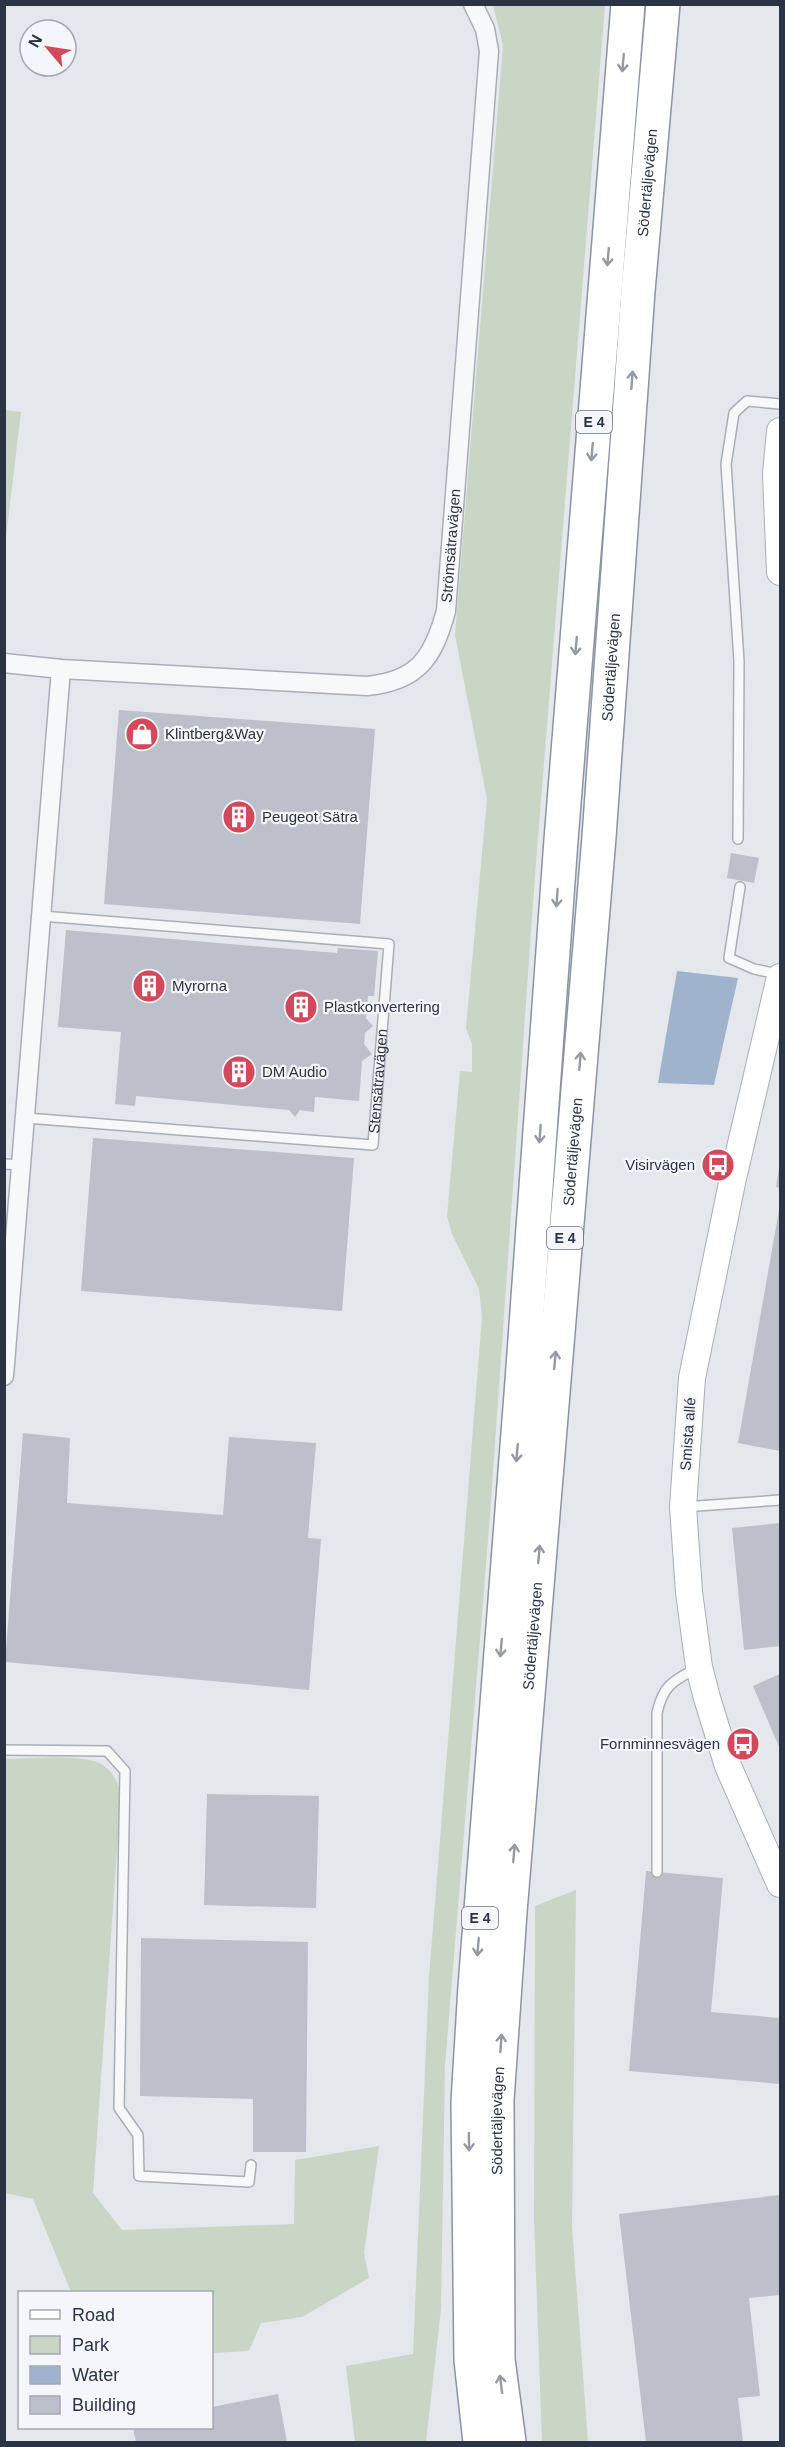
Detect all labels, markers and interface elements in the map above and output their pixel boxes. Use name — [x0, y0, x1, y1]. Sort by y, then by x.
north arrow — [18, 18, 78, 78]
text: N — [25, 32, 46, 50]
one-way arrow — [617, 52, 628, 72]
street label: Södertäljevägen — [634, 128, 660, 237]
one-way arrow — [602, 247, 613, 267]
one-way arrow — [626, 370, 637, 390]
road number: E 4 — [576, 411, 612, 433]
one-way arrow — [586, 441, 597, 461]
street label: Strömsätravägen — [438, 488, 463, 603]
street label: Södertäljevägen — [598, 613, 623, 722]
one-way arrow — [571, 635, 582, 655]
shop icon: Klintberg&Way — [124, 716, 160, 752]
place label: Klintberg&Way — [165, 725, 264, 742]
building icon: Peugeot Sätra — [221, 799, 257, 835]
place label: Peugeot Sätra — [262, 808, 359, 825]
one-way arrow — [551, 888, 562, 907]
building icon: Myrorna — [131, 968, 167, 1004]
place label: Myrorna — [172, 977, 228, 994]
building icon: Plastkonvertering — [283, 989, 319, 1025]
place label: Plastkonvertering — [324, 998, 440, 1015]
street label: Stensätravägen — [365, 1028, 390, 1134]
one-way arrow — [575, 1052, 586, 1072]
building icon: DM Audio — [221, 1054, 257, 1090]
place label: DM Audio — [262, 1063, 327, 1080]
street label: Södertäljevägen — [559, 1097, 585, 1206]
one-way arrow — [534, 1124, 545, 1144]
bus stop icon: Visirvägen — [700, 1147, 736, 1183]
place label: Visirvägen — [625, 1156, 695, 1173]
road number: E 4 — [547, 1227, 583, 1249]
one-way arrow — [549, 1351, 560, 1371]
street label: Smista allé — [676, 1397, 699, 1471]
one-way arrow — [511, 1443, 522, 1463]
one-way arrow — [533, 1545, 544, 1565]
street label: Södertäljevägen — [519, 1581, 545, 1691]
one-way arrow — [496, 1637, 507, 1657]
bus stop icon: Fornminnesvägen — [725, 1726, 761, 1762]
place label: Fornminnesvägen — [600, 1735, 720, 1752]
one-way arrow — [509, 1844, 520, 1864]
road number: E 4 — [462, 1907, 498, 1929]
one-way arrow — [472, 1936, 483, 1956]
one-way arrow — [496, 2033, 507, 2053]
street label: Södertäljevägen — [488, 2066, 507, 2175]
one-way arrow — [463, 2131, 475, 2151]
legend — [18, 2291, 213, 2429]
text: Road — [72, 2305, 115, 2325]
text: Park — [72, 2335, 110, 2355]
text: Water — [72, 2365, 119, 2385]
one-way arrow — [495, 2375, 506, 2395]
text: Building — [72, 2395, 136, 2415]

